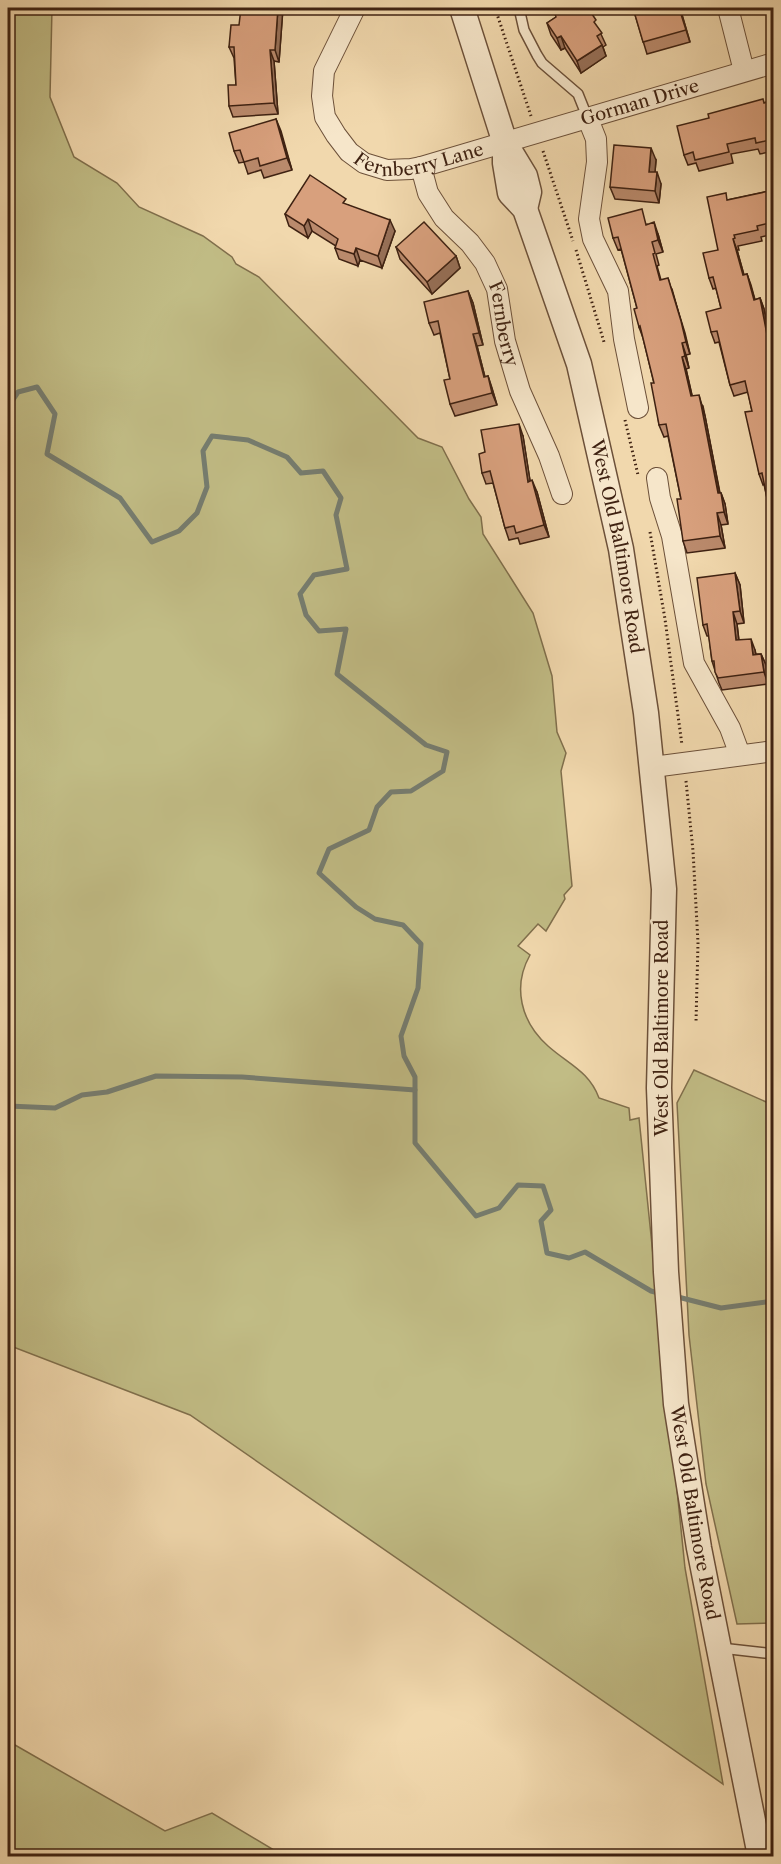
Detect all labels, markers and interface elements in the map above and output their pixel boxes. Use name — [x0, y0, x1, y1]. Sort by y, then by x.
street label: Gorman Drive — [578, 75, 702, 130]
street label: Fernberry Lane — [349, 138, 486, 181]
street label: Fernberry — [484, 278, 523, 370]
street label: West Old Baltimore Road — [585, 437, 648, 655]
street label: West Old Baltimore Road — [651, 920, 673, 1137]
street label: West Old Baltimore Road — [665, 1403, 724, 1622]

